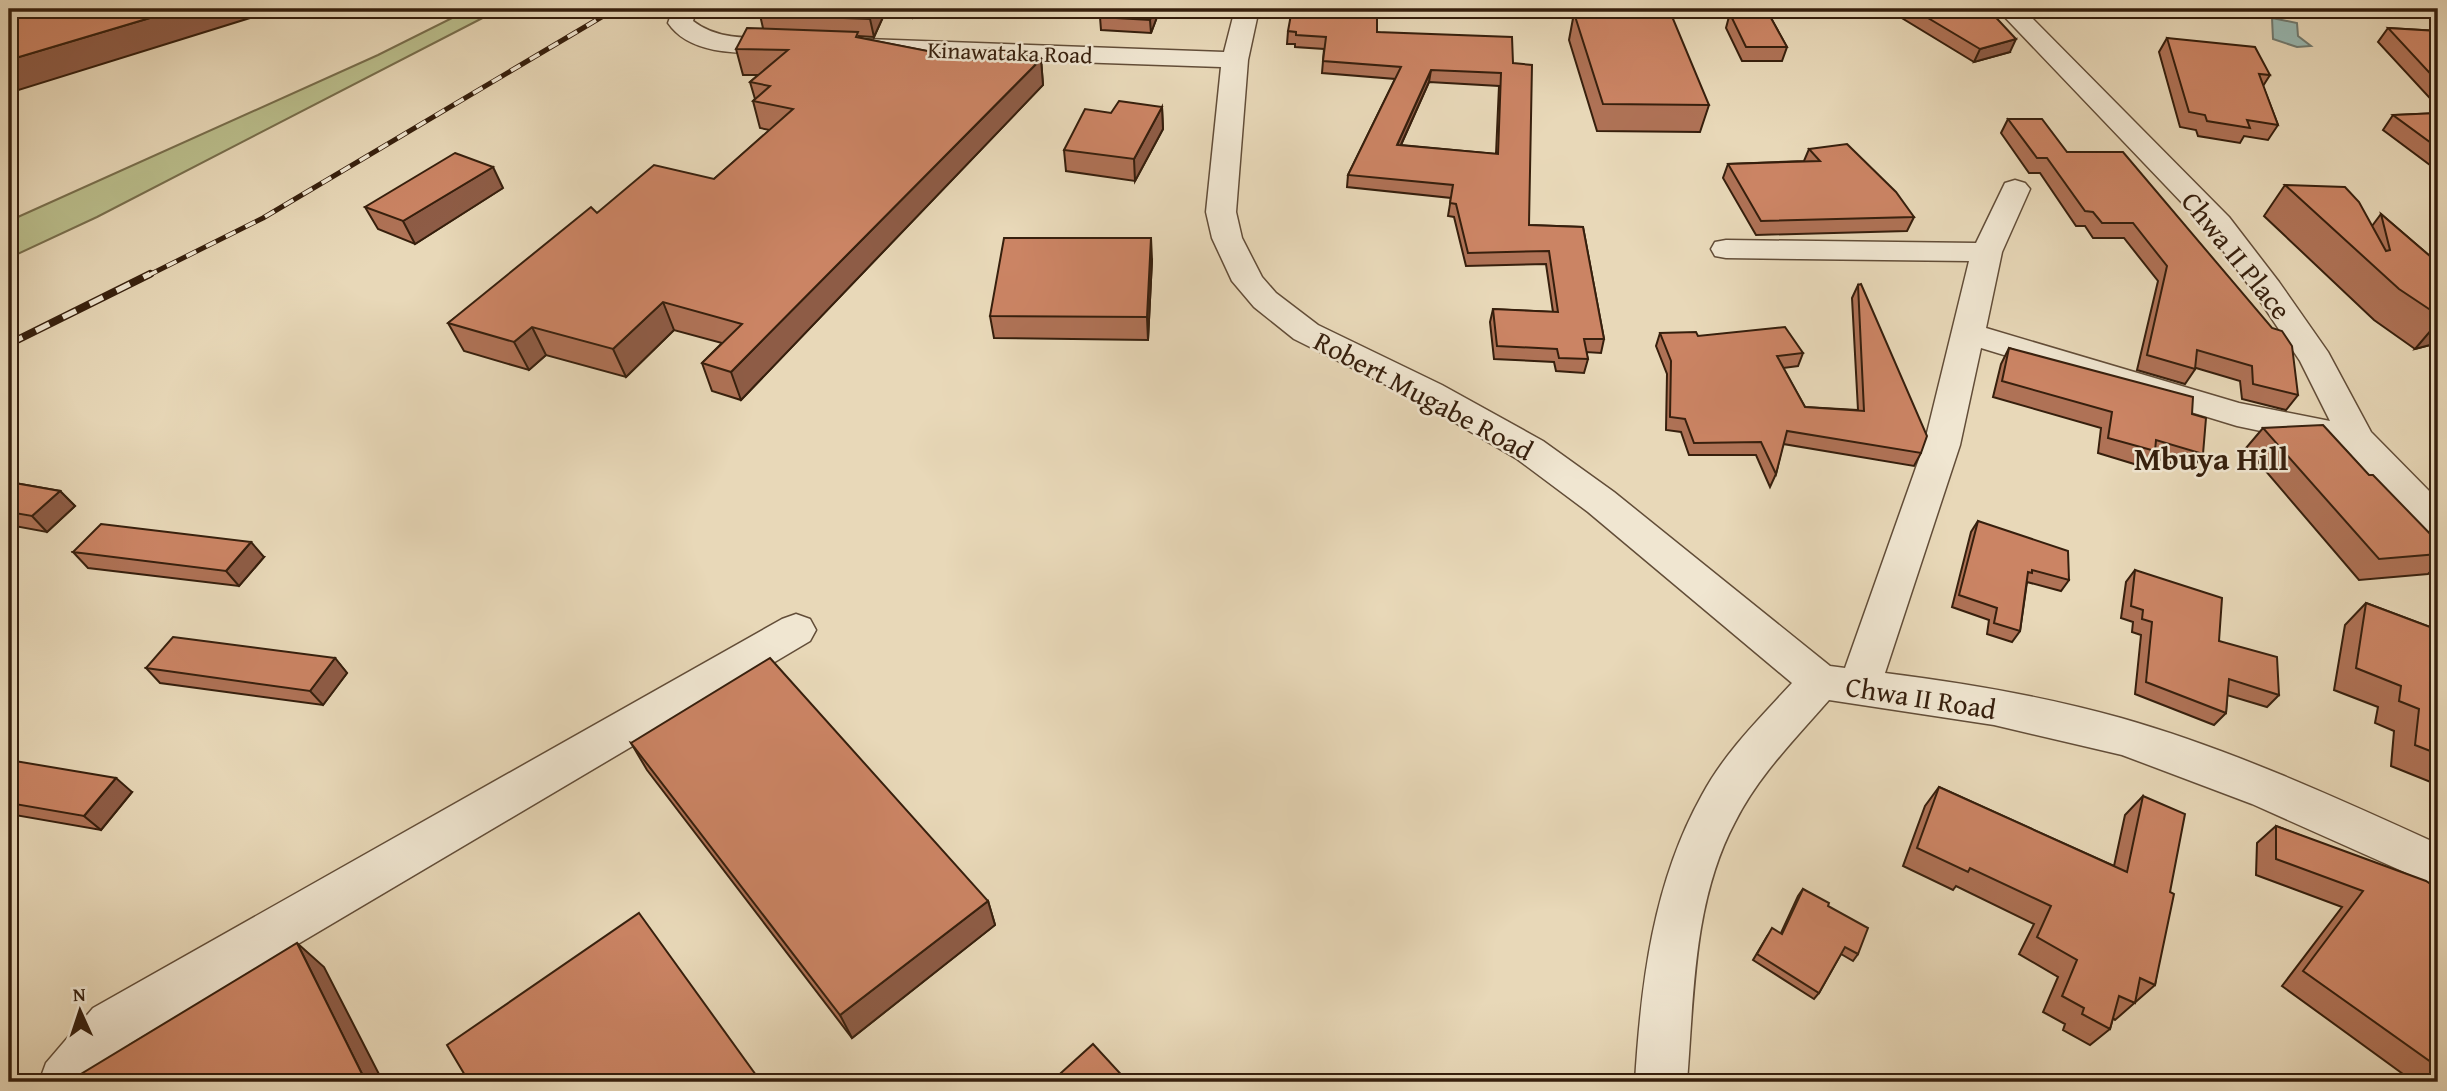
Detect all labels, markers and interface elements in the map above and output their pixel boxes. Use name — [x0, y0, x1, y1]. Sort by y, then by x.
street label: Kinawataka Road — [927, 33, 1094, 71]
street label: Chwa II Place — [2172, 182, 2302, 328]
street label: Robert Mugabe Road — [1307, 320, 1541, 470]
district label: Mbuya Hill — [2134, 435, 2288, 482]
street label: Chwa II Road — [1843, 665, 1999, 729]
north arrow — [46, 976, 116, 1046]
text: N — [72, 980, 86, 1008]

